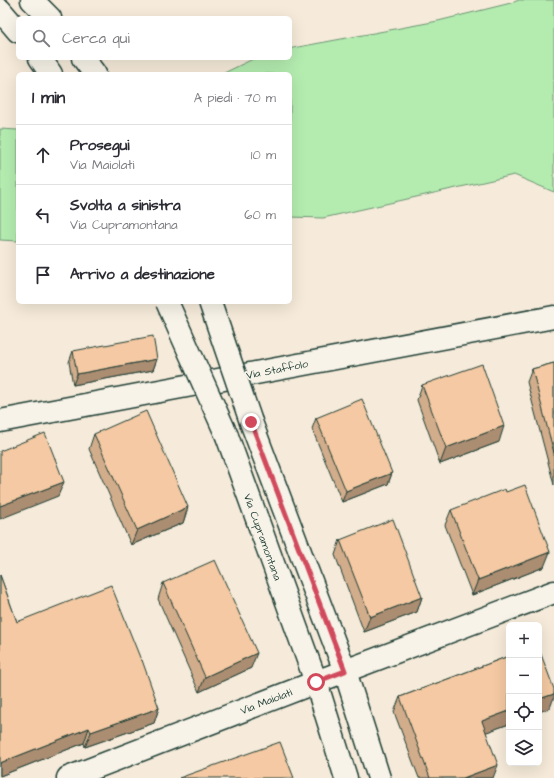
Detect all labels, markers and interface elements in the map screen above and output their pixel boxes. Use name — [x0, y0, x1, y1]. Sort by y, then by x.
search box — [16, 16, 292, 60]
icon: search — [30, 27, 52, 49]
text: Cerca qui — [62, 28, 130, 49]
text: 1 min — [32, 86, 65, 110]
text: A piedi · 70 m — [194, 89, 276, 107]
text: Prosegui — [70, 135, 130, 156]
icon: ahead — [32, 144, 54, 166]
text: 10 m — [251, 146, 276, 164]
text: Via Maiolati — [70, 156, 134, 174]
text: Svolta a sinistra — [70, 195, 181, 216]
icon: left — [32, 204, 54, 226]
text: 60 m — [244, 206, 276, 224]
text: Via Cupramontana — [70, 216, 178, 234]
icon: arrive — [32, 264, 54, 286]
text: Arrivo a destinazione — [70, 264, 215, 285]
street label: Via Staffolo — [245, 356, 310, 383]
route end — [242, 413, 260, 431]
street label: Via Cupramontana — [240, 492, 285, 583]
map controls — [506, 622, 542, 766]
button: + — [506, 622, 542, 658]
button: − — [506, 658, 542, 694]
route start — [307, 673, 325, 691]
street label: Via Maiolati — [238, 685, 295, 718]
button: locate — [506, 694, 542, 730]
button: layers — [506, 730, 542, 766]

